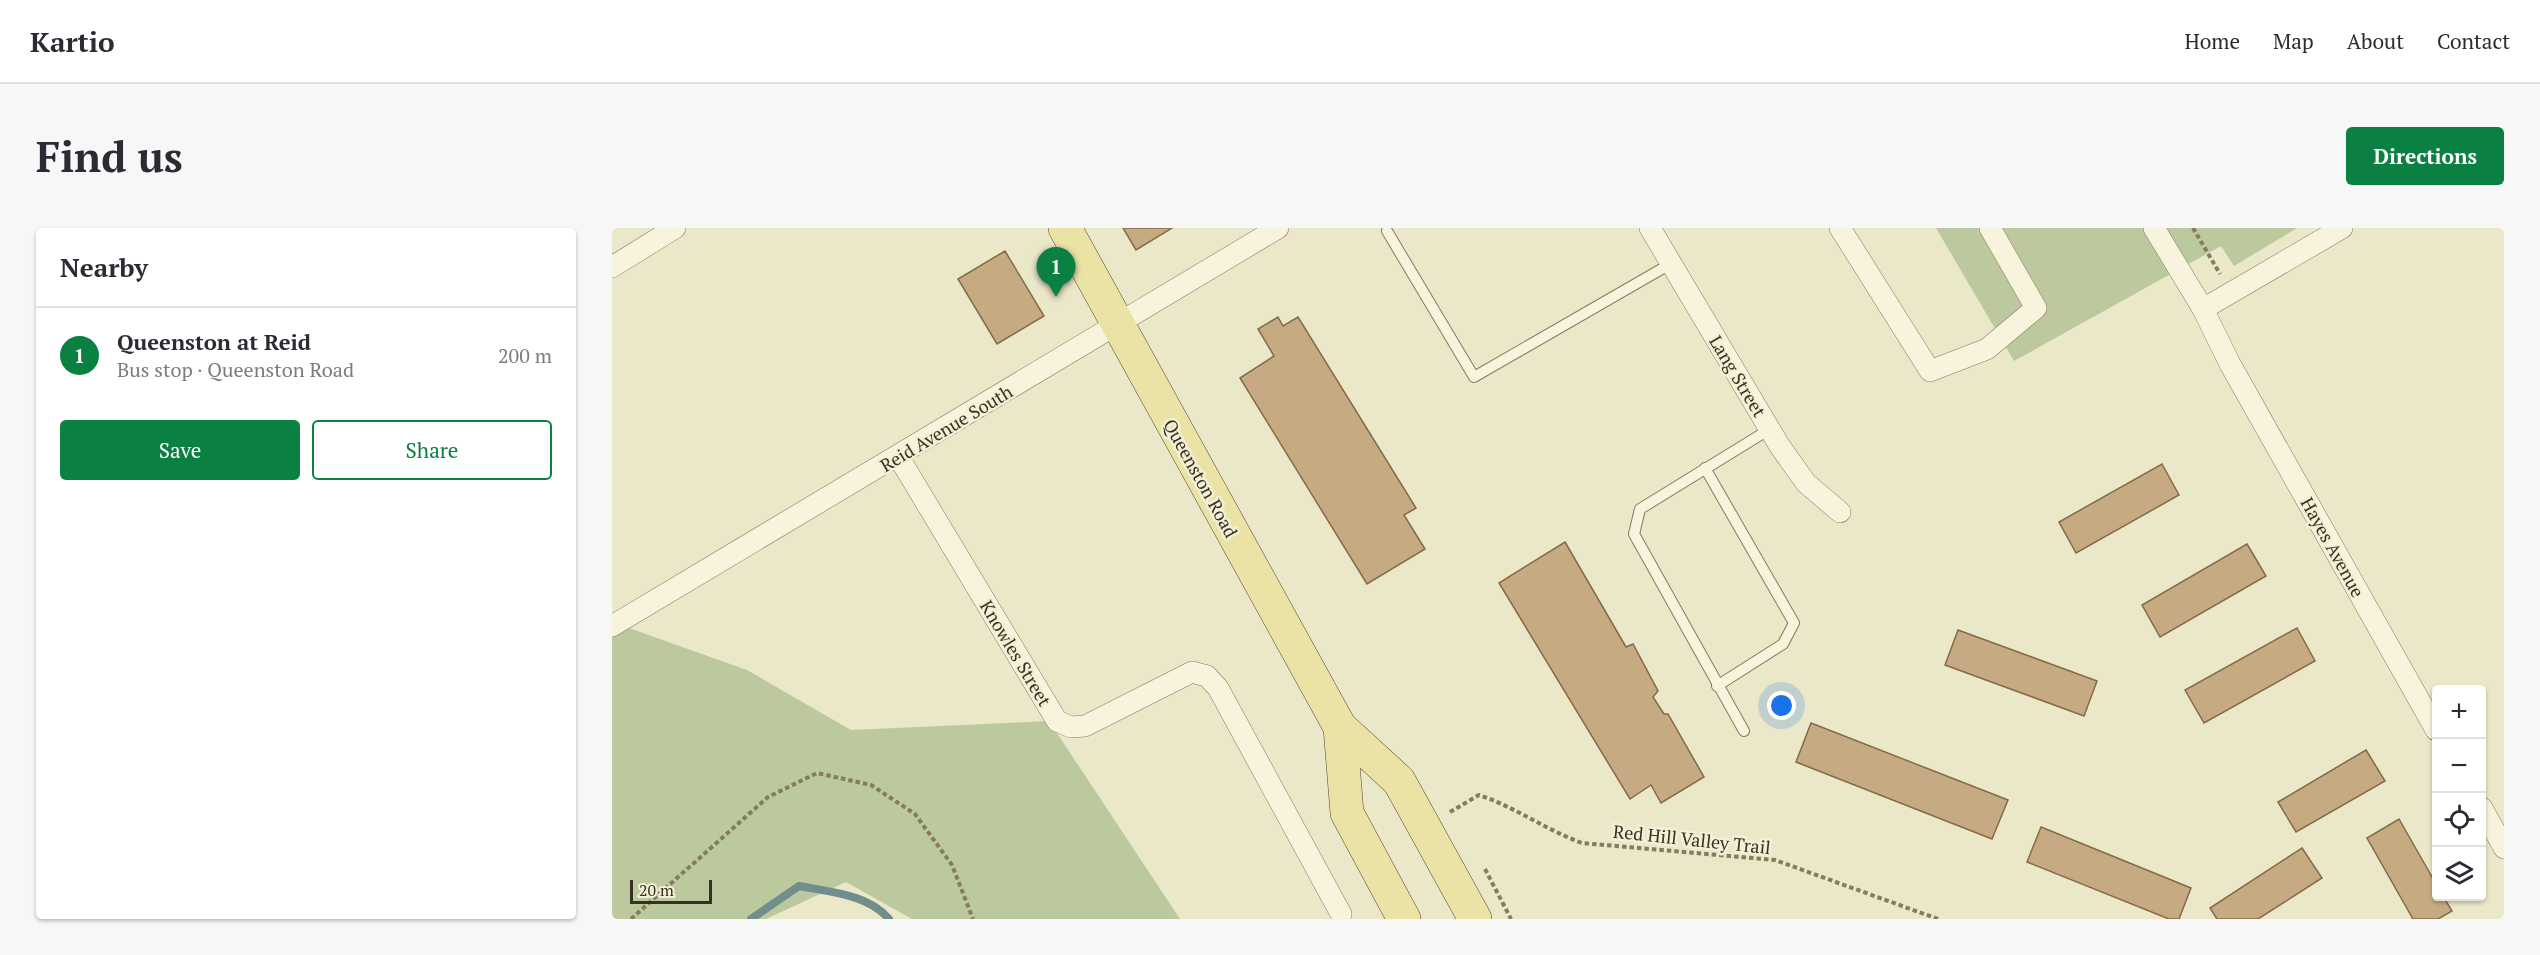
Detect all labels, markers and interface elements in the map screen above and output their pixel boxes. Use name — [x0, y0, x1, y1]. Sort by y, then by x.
text: Kartio — [30, 23, 115, 60]
text: Home — [2184, 27, 2240, 55]
text: Map — [2273, 27, 2314, 55]
text: About — [2347, 27, 2404, 55]
text: Contact — [2437, 27, 2510, 55]
button: Directions — [2346, 127, 2504, 185]
text: Find us — [36, 128, 183, 184]
pin: 1 — [1036, 248, 1076, 297]
text: Nearby — [60, 250, 148, 284]
text: Queenston at Reid — [117, 327, 311, 356]
street label: Lang Street — [1704, 331, 1772, 422]
text: 1 — [74, 342, 85, 369]
text: 200 m — [498, 342, 552, 369]
text: Bus stop · Queenston Road — [117, 356, 354, 383]
street label: Reid Avenue South — [875, 379, 1017, 477]
street label: Queenston Road — [1158, 414, 1244, 542]
button: Save — [60, 420, 300, 480]
button: Share — [312, 420, 552, 480]
street label: Hayes Avenue — [2296, 493, 2370, 601]
street label: Knowles Street — [975, 595, 1057, 711]
map controls — [2432, 685, 2486, 901]
button: + — [2432, 685, 2486, 739]
your location — [1767, 691, 1796, 720]
button: − — [2432, 739, 2486, 793]
button: locate — [2432, 793, 2486, 847]
street label: Red Hill Valley Trail — [1612, 819, 1772, 859]
button: layers — [2432, 847, 2486, 901]
scale bar — [630, 877, 712, 904]
text: 20 m — [639, 879, 674, 901]

